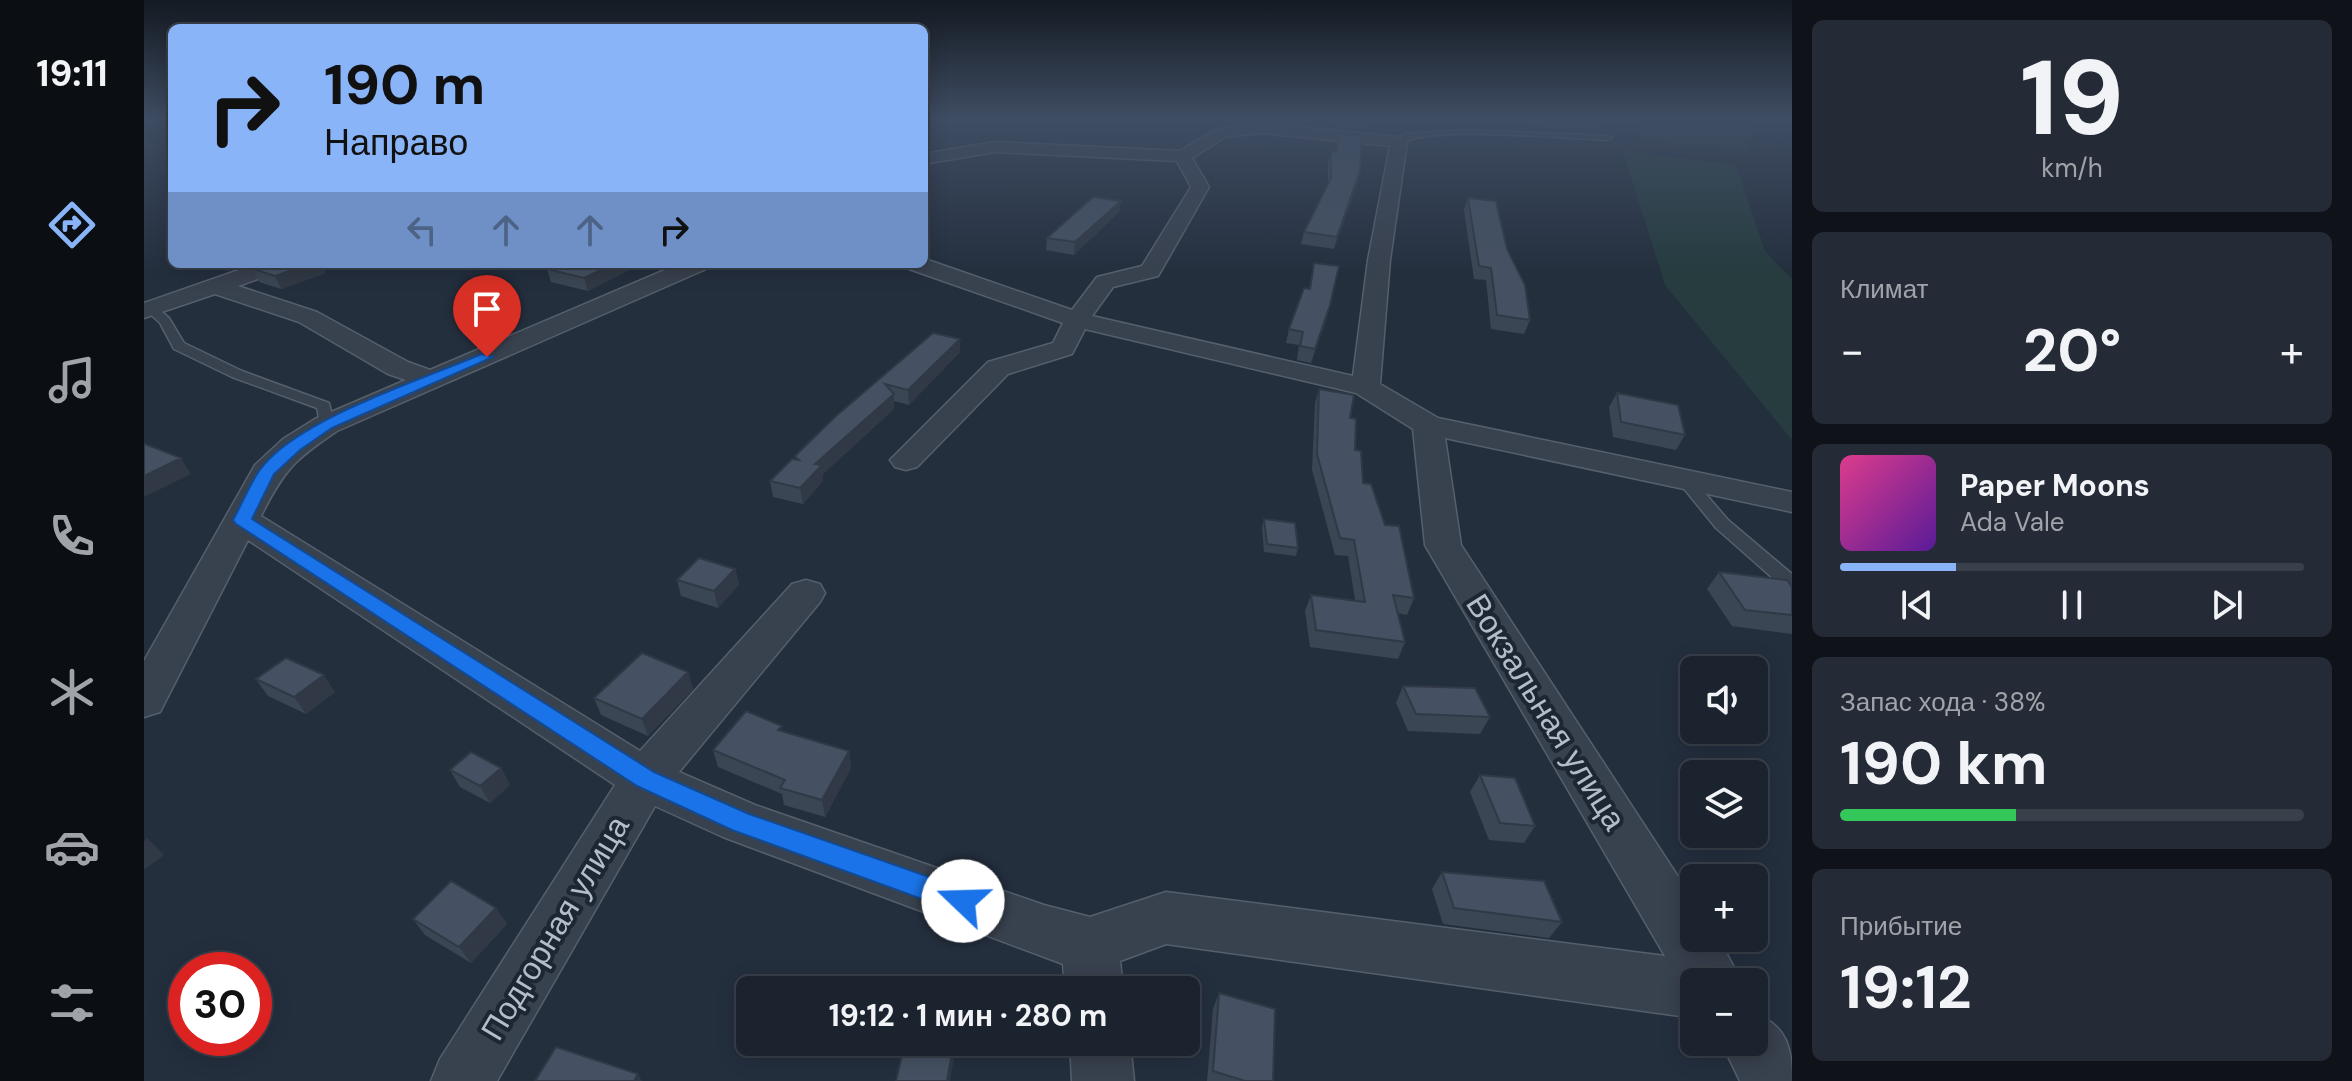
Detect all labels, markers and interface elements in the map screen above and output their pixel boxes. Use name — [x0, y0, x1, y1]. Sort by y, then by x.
text: 19 — [2020, 31, 2124, 166]
text: 190 m — [324, 48, 485, 121]
text: 19:11 — [36, 50, 108, 97]
icon: right — [192, 56, 296, 160]
text: Направо — [324, 119, 468, 166]
text: km/h — [2041, 151, 2103, 185]
icon: directions — [44, 197, 100, 253]
icon: left — [400, 208, 444, 252]
icon: ahead — [484, 208, 528, 252]
icon: ahead — [568, 208, 612, 252]
icon: right — [652, 208, 696, 252]
text: Климат — [1840, 272, 1929, 306]
pin — [453, 275, 521, 357]
icon: arrive — [465, 287, 509, 331]
text: 20° — [2023, 311, 2121, 390]
text: − — [1840, 322, 1864, 380]
text: + — [2280, 322, 2304, 380]
icon: music — [44, 352, 100, 408]
text: Paper Moons — [1960, 466, 2150, 505]
text: Ada Vale — [1960, 505, 2065, 539]
icon: phone — [44, 508, 100, 564]
icon: previous — [1895, 583, 1939, 627]
icon: pause — [2050, 583, 2094, 627]
icon: next — [2205, 583, 2249, 627]
street label: Вокзальная улица — [1456, 586, 1636, 838]
map controls — [1680, 656, 1768, 1056]
button: sound — [1680, 656, 1768, 744]
icon: climate — [44, 664, 100, 720]
text: Запас хода · 38% — [1840, 685, 2045, 719]
text: 190 km — [1840, 724, 2047, 803]
button: layers — [1680, 760, 1768, 848]
street label: Подгорная улица — [471, 808, 639, 1048]
icon: car — [44, 819, 100, 875]
position arrow — [921, 859, 1005, 943]
button: + — [1680, 864, 1768, 952]
text: Прибытие — [1840, 909, 1962, 943]
text: 19:12 — [1840, 948, 1972, 1027]
speed limit sign: 30 — [168, 952, 272, 1056]
button: − — [1680, 968, 1768, 1056]
icon: filters — [44, 975, 100, 1031]
text: 19:12 · 1 мин · 280 m — [829, 996, 1107, 1035]

